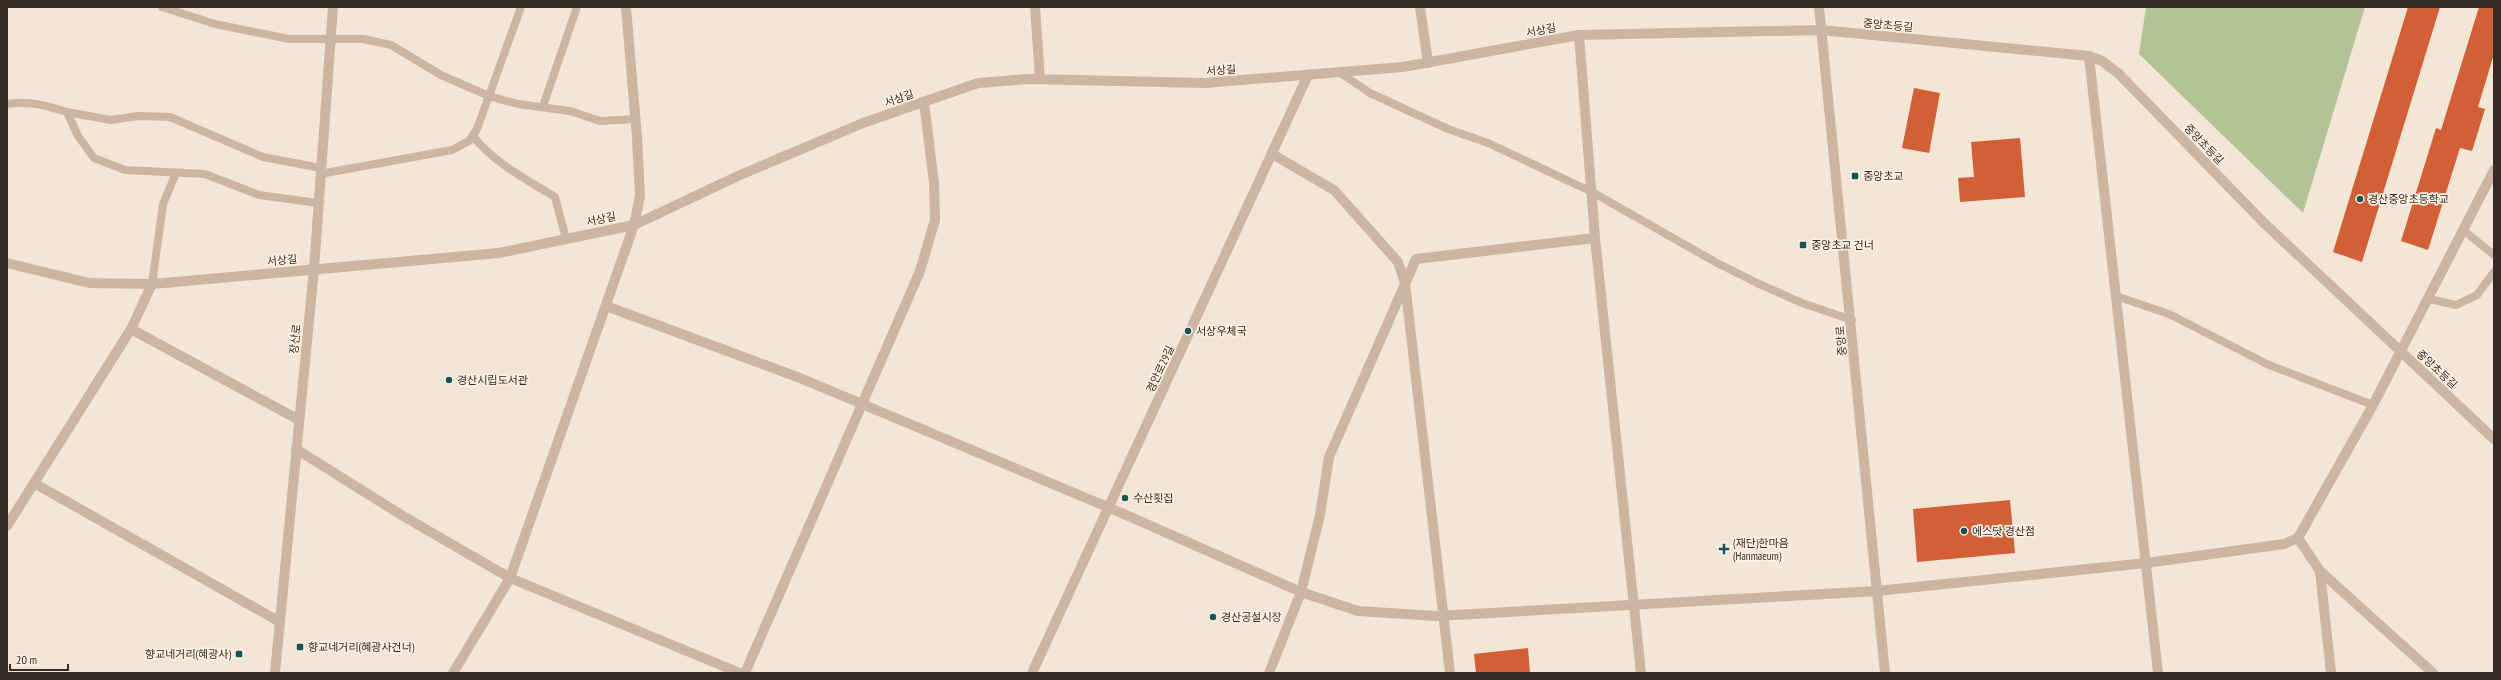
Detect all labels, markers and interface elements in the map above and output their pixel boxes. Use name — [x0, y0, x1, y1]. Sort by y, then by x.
street label: 중앙초등길 — [1862, 16, 1914, 34]
street label: 서상길 — [1525, 20, 1557, 40]
street label: 서상길 — [1205, 62, 1237, 78]
street label: 서상길 — [882, 86, 916, 110]
street label: 중앙초등길 — [2181, 121, 2227, 167]
place label: 중앙초교 — [1863, 169, 1903, 183]
marker: 중앙초교 — [1850, 171, 1860, 181]
place label: 경산중앙초등학교 — [2368, 192, 2449, 206]
marker: 경산중앙초등학교 — [2355, 194, 2365, 204]
street label: 서상길 — [585, 209, 617, 229]
place label: 중앙초교 건너 — [1811, 238, 1874, 252]
marker: 중앙초교 건너 — [1798, 240, 1808, 250]
street label: 서상길 — [266, 252, 298, 268]
street label: 장산로 — [286, 323, 304, 355]
place label: 서상우체국 — [1196, 324, 1247, 338]
street label: 중앙로 — [1833, 325, 1849, 357]
marker: 서상우체국 — [1183, 326, 1193, 336]
street label: 경안로29길 — [1143, 343, 1177, 395]
street label: 중앙초등길 — [2414, 347, 2460, 391]
place label: 경산시립도서관 — [457, 373, 528, 387]
marker: 경산시립도서관 — [444, 375, 454, 385]
place label: 수산횟집 — [1133, 491, 1173, 505]
marker: 수산횟집 — [1120, 493, 1130, 503]
place label: 에스닷 경산점 — [1972, 524, 2035, 538]
marker: 에스닷 경산점 — [1959, 526, 1969, 536]
place label: (재단)한마음 (Hanmaeum) — [1733, 536, 1789, 563]
marker: (재단)한마음 (Hanmaeum) — [1718, 543, 1730, 555]
place label: 경산공설시장 — [1221, 610, 1282, 624]
marker: 경산공설시장 — [1208, 612, 1218, 622]
place label: 향교네거리(혜광사건너) — [308, 640, 415, 654]
marker: 향교네거리(혜광사건너) — [295, 642, 305, 652]
scale bar — [10, 646, 68, 672]
place label: 향교네거리(혜광사) — [145, 647, 231, 661]
marker: 향교네거리(혜광사) — [234, 649, 244, 659]
text: 20 m — [16, 652, 37, 667]

